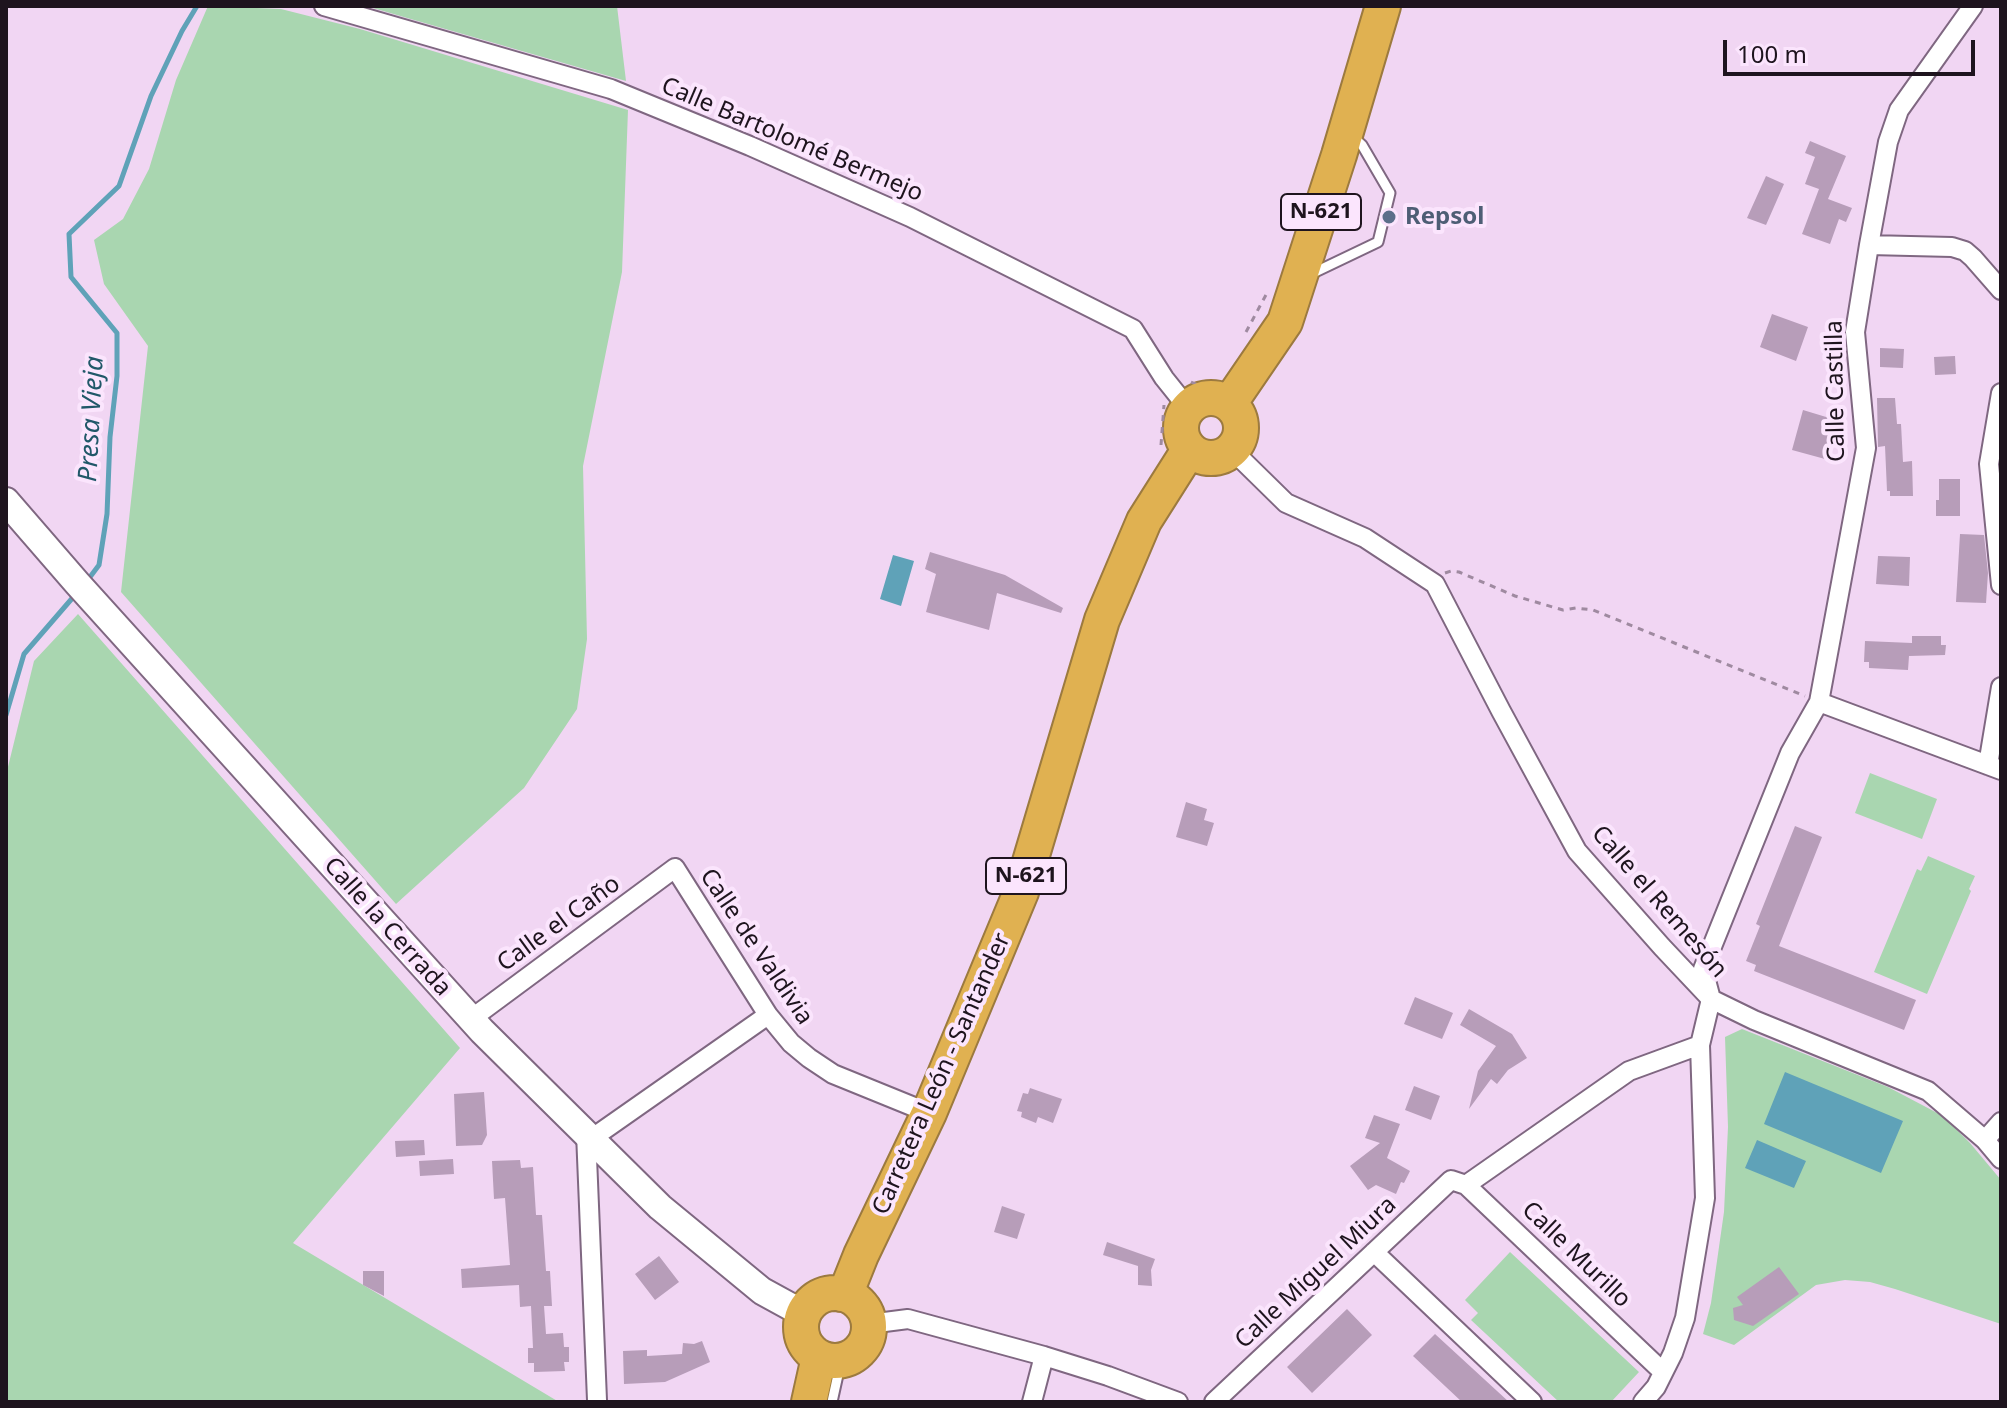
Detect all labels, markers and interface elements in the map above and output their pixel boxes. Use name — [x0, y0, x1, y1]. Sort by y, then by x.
scale bar — [1727, 24, 1979, 74]
text: 100 m — [1737, 37, 1807, 70]
street label: Calle Bartolomé Bermejo — [657, 72, 927, 208]
road number: N-621 — [1281, 194, 1361, 230]
place label: Repsol — [1405, 203, 1484, 231]
marker: Repsol — [1380, 208, 1398, 226]
street label: Calle Castilla — [1820, 320, 1852, 462]
water label: Presa Vieja — [73, 355, 111, 483]
street label: Calle el Remesón — [1585, 820, 1733, 984]
street label: Calle la Cerrada — [317, 852, 457, 1002]
road number: N-621 — [986, 858, 1066, 894]
street label: Calle de Valdivia — [693, 864, 819, 1030]
street label: Calle el Caño — [492, 870, 626, 978]
street label: Carretera León - Santander — [867, 929, 1017, 1219]
street label: Calle Miguel Miura — [1229, 1191, 1403, 1355]
street label: Calle Murillo — [1515, 1196, 1637, 1314]

